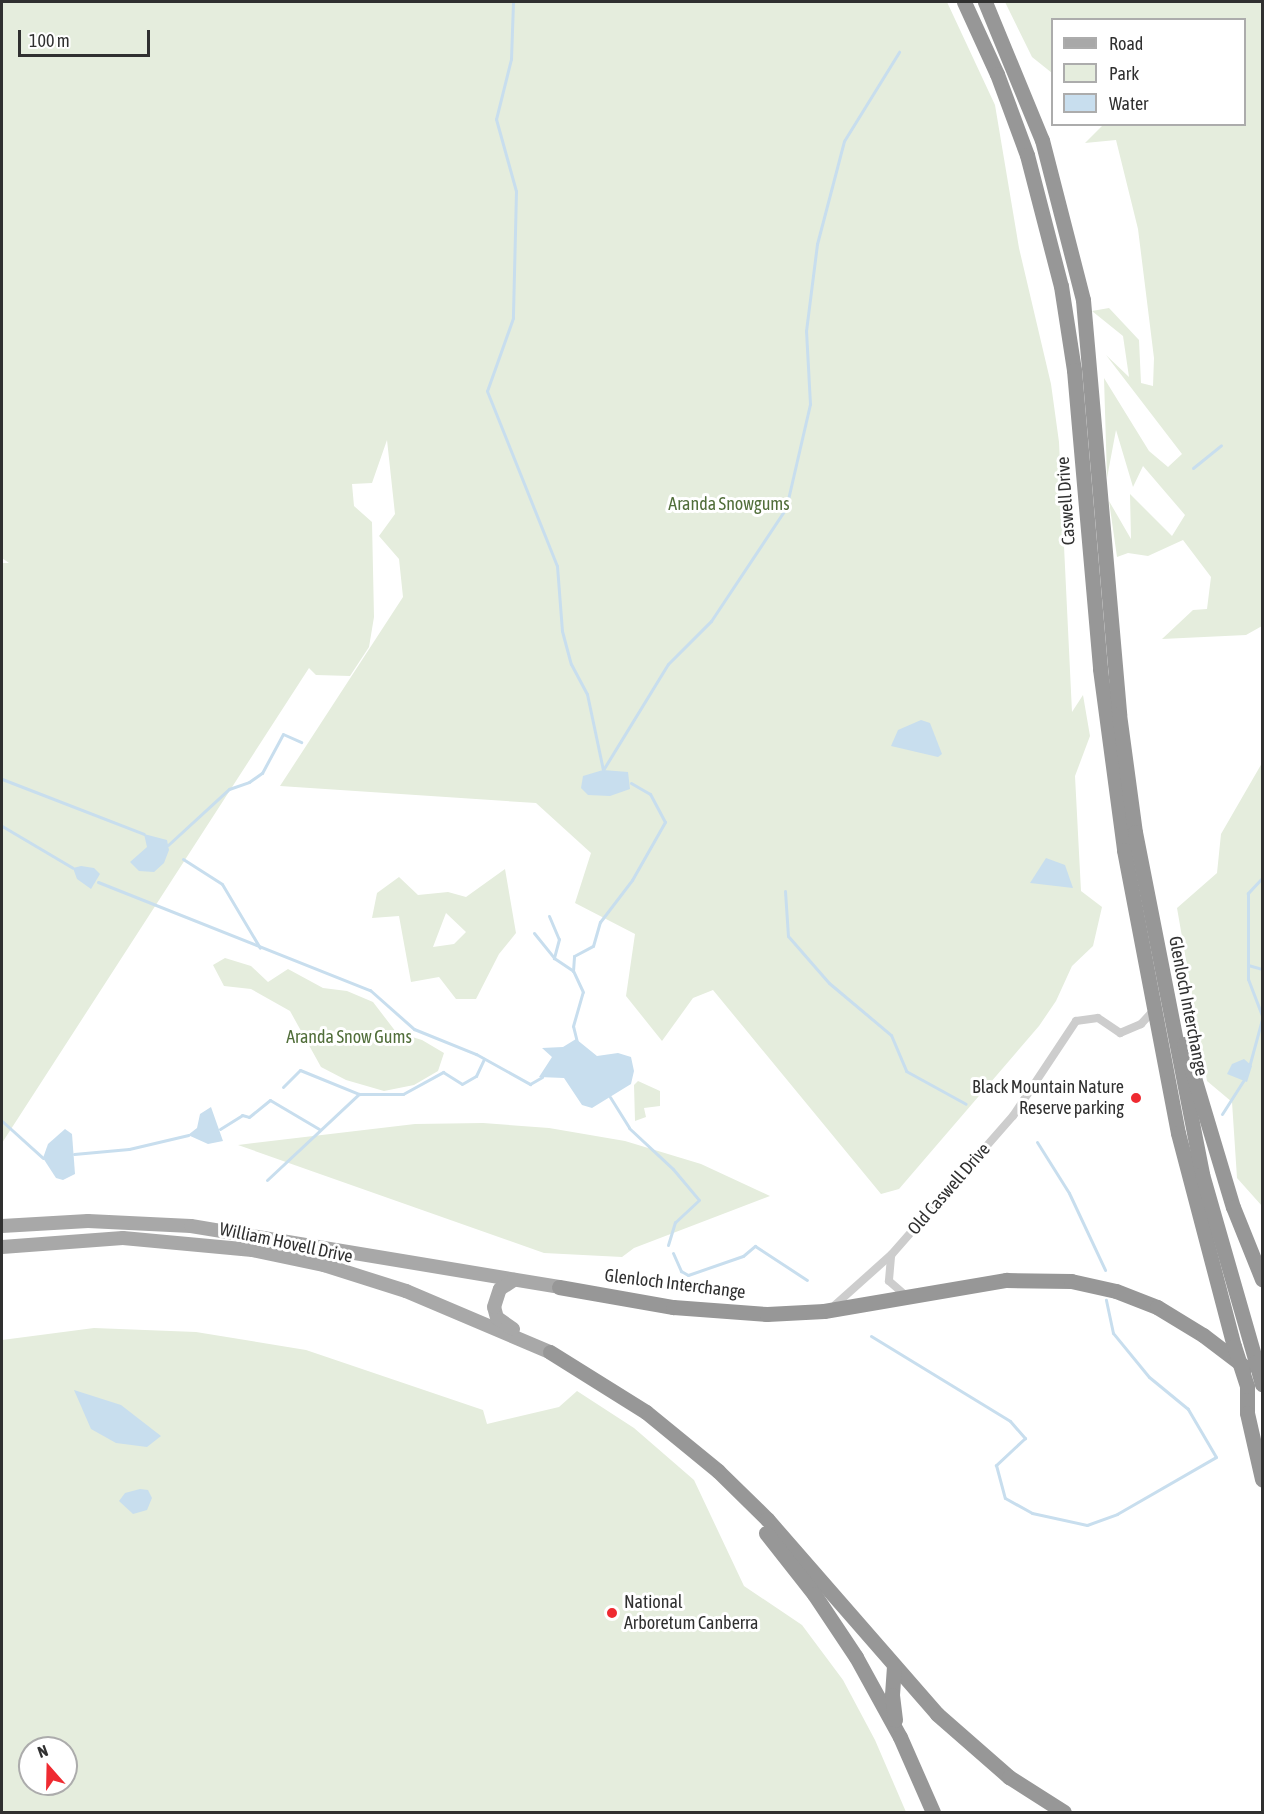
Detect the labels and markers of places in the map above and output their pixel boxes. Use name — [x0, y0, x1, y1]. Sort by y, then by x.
place label: Black Mountain Nature Reserve parking — [972, 1077, 1124, 1120]
marker: Black Mountain Nature Reserve parking — [1129, 1091, 1143, 1105]
place label: National Arboretum Canberra — [624, 1592, 758, 1634]
marker: National Arboretum Canberra — [605, 1606, 619, 1620]

